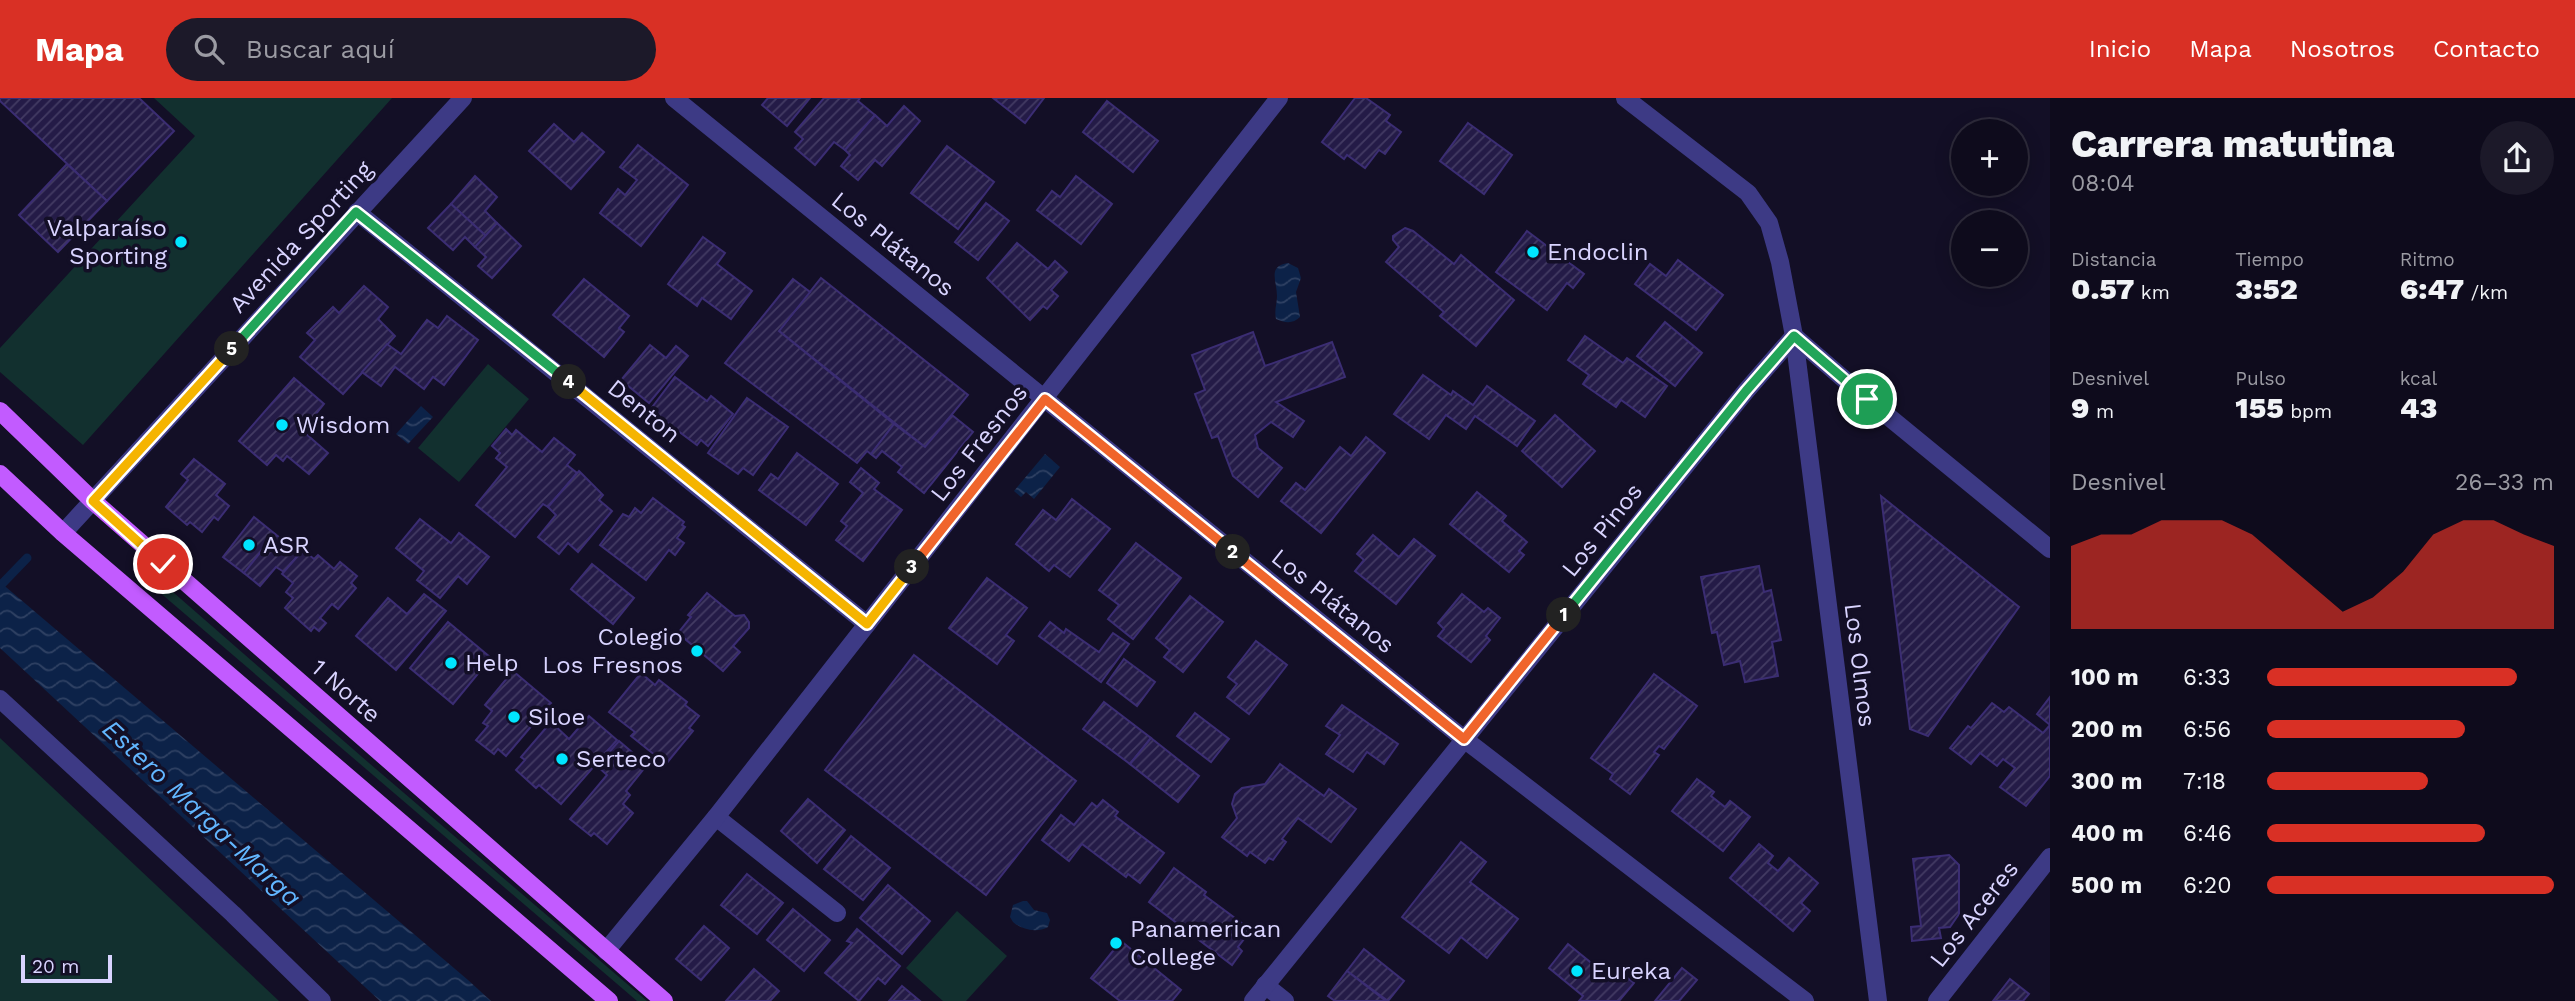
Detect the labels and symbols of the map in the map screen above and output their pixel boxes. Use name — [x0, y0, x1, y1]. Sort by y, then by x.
street label: Avenida Sporting — [224, 155, 378, 318]
street label: Los Plátanos — [826, 186, 960, 302]
place label: Valparaíso Sporting — [47, 214, 167, 270]
marker: Valparaíso Sporting — [173, 234, 189, 250]
place label: Endoclin — [1547, 238, 1649, 266]
marker: Endoclin — [1525, 244, 1541, 260]
pin: 5 — [215, 331, 250, 366]
pin: 4 — [552, 364, 586, 400]
pin — [1837, 369, 1897, 429]
street label: Denton — [602, 373, 686, 449]
street label: Los Fresnos — [925, 379, 1033, 507]
place label: Wisdom — [296, 411, 390, 439]
marker: Wisdom — [274, 417, 290, 433]
street label: Los Pinos — [1556, 478, 1648, 582]
place label: ASR — [263, 531, 310, 559]
pin — [133, 534, 193, 594]
pin: 2 — [1216, 534, 1250, 570]
marker: ASR — [241, 537, 257, 553]
street label: Los Plátanos — [1266, 543, 1400, 659]
pin: 3 — [894, 550, 930, 584]
pin: 1 — [1546, 598, 1582, 632]
street label: Los Olmos — [1839, 602, 1881, 728]
place label: Colegio Los Fresnos — [542, 623, 683, 679]
marker: Colegio Los Fresnos — [689, 643, 705, 659]
place label: Help — [465, 649, 519, 677]
street label: 1 Norte — [306, 653, 386, 729]
marker: Help — [443, 655, 459, 671]
place label: Siloe — [528, 703, 585, 731]
marker: Siloe — [506, 709, 522, 725]
water label: Estero Marga-Marga — [97, 713, 307, 913]
place label: Serteco — [576, 745, 666, 773]
marker: Serteco — [554, 751, 570, 767]
street label: Los Aceres — [1924, 855, 2024, 973]
place label: Panamerican College — [1130, 915, 1281, 971]
marker: Panamerican College — [1108, 935, 1124, 951]
scale bar — [21, 952, 112, 984]
place label: Eureka — [1591, 957, 1671, 985]
marker: Eureka — [1569, 963, 1585, 979]

